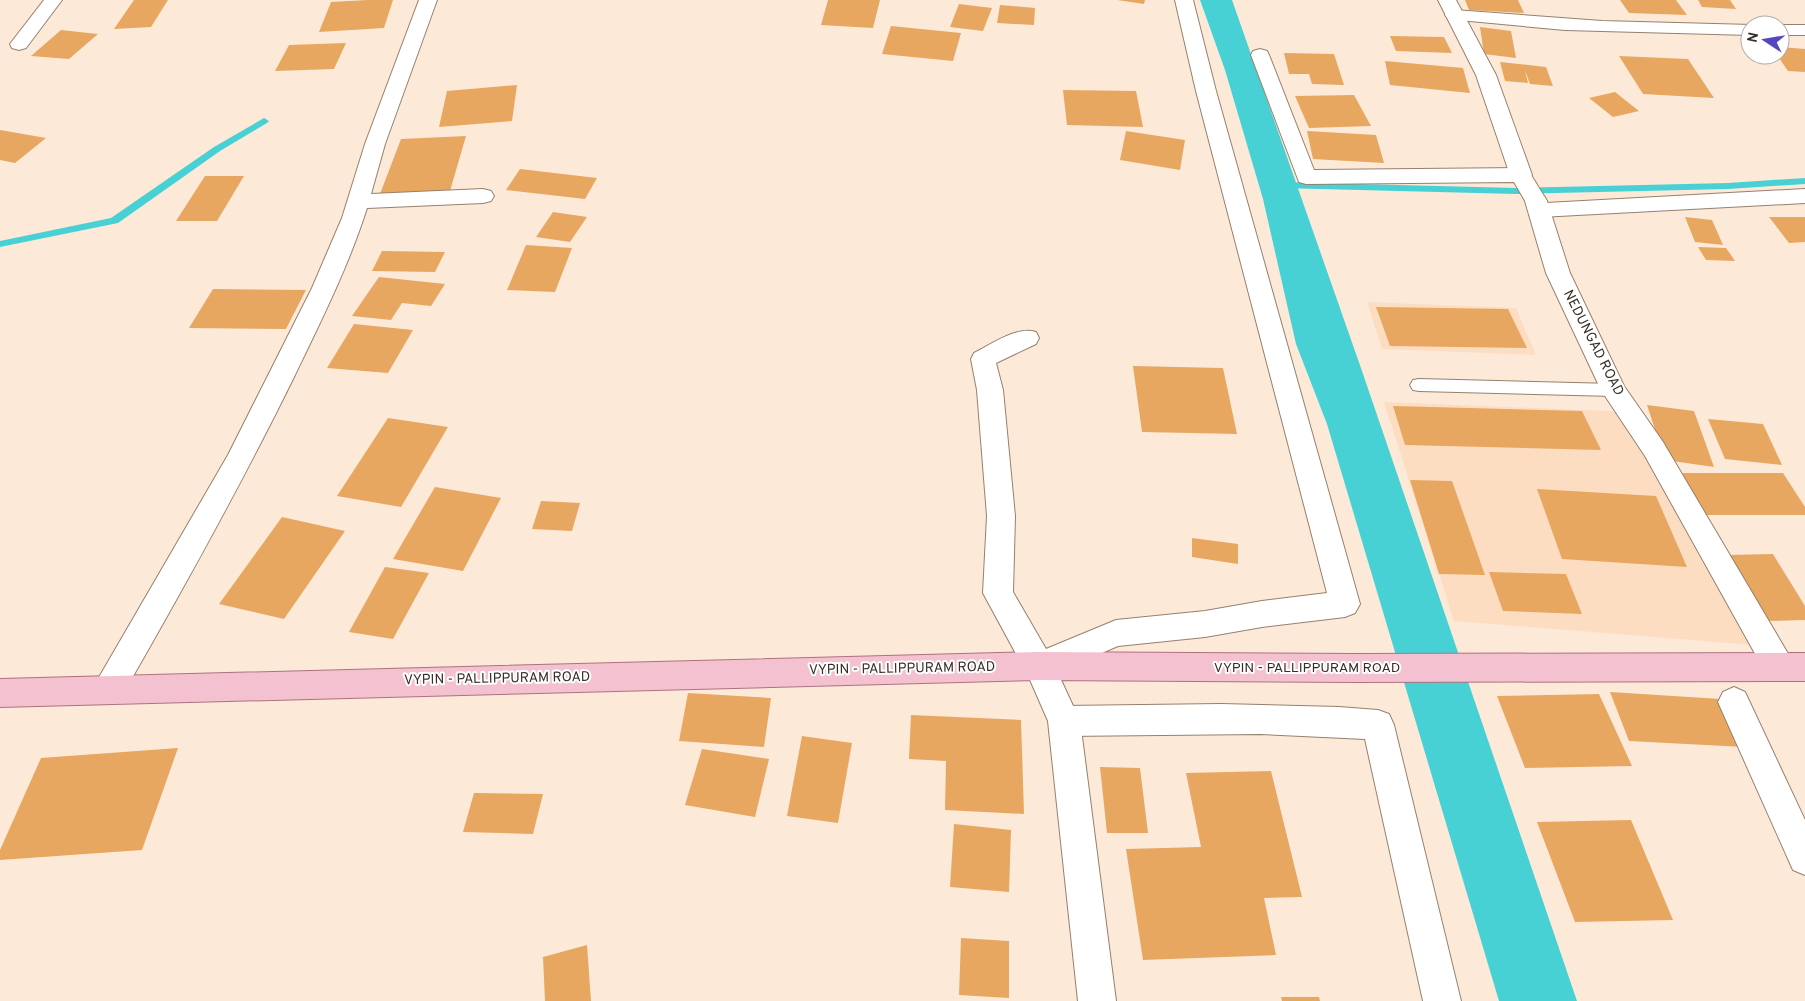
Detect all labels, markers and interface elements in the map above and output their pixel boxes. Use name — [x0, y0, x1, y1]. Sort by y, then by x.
north arrow — [1740, 15, 1790, 65]
text: N — [1744, 31, 1763, 44]
street label: NEDUNGAD ROAD — [1559, 287, 1627, 399]
street label: VYPIN - PALLIPPURAM ROAD — [809, 659, 995, 679]
street label: VYPIN - PALLIPPURAM ROAD — [1214, 660, 1400, 677]
street label: VYPIN - PALLIPPURAM ROAD — [404, 669, 590, 689]

